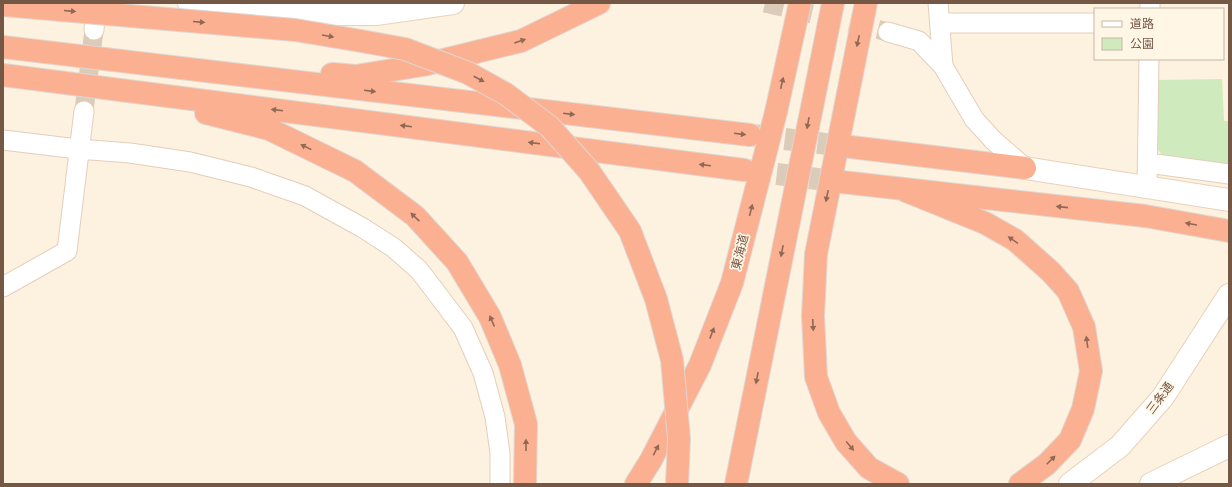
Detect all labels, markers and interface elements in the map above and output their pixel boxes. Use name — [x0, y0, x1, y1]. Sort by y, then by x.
one-way arrow — [64, 7, 76, 14]
legend — [1094, 8, 1224, 60]
text: 道路 — [1130, 17, 1154, 31]
one-way arrow — [193, 19, 205, 26]
one-way arrow — [322, 33, 335, 39]
one-way arrow — [855, 35, 861, 47]
text: 公園 — [1130, 37, 1154, 51]
one-way arrow — [514, 38, 526, 44]
one-way arrow — [474, 76, 485, 83]
one-way arrow — [779, 77, 785, 89]
one-way arrow — [364, 88, 376, 94]
one-way arrow — [271, 107, 283, 113]
one-way arrow — [563, 111, 575, 117]
one-way arrow — [804, 117, 810, 129]
one-way arrow — [399, 123, 412, 130]
one-way arrow — [734, 131, 746, 137]
one-way arrow — [528, 140, 541, 146]
one-way arrow — [300, 144, 312, 150]
one-way arrow — [699, 162, 711, 168]
one-way arrow — [824, 190, 830, 202]
one-way arrow — [748, 203, 754, 215]
one-way arrow — [1056, 204, 1068, 210]
one-way arrow — [410, 212, 420, 221]
one-way arrow — [1184, 221, 1197, 227]
street label: 東海道 — [729, 233, 751, 271]
one-way arrow — [1008, 236, 1018, 244]
one-way arrow — [779, 245, 785, 257]
one-way arrow — [488, 314, 494, 326]
one-way arrow — [810, 319, 817, 331]
one-way arrow — [710, 327, 716, 339]
one-way arrow — [1084, 336, 1090, 348]
one-way arrow — [754, 372, 760, 384]
street label: 三条通 — [1144, 379, 1176, 417]
one-way arrow — [523, 438, 529, 451]
one-way arrow — [846, 441, 855, 452]
one-way arrow — [653, 445, 659, 456]
one-way arrow — [1046, 455, 1056, 465]

